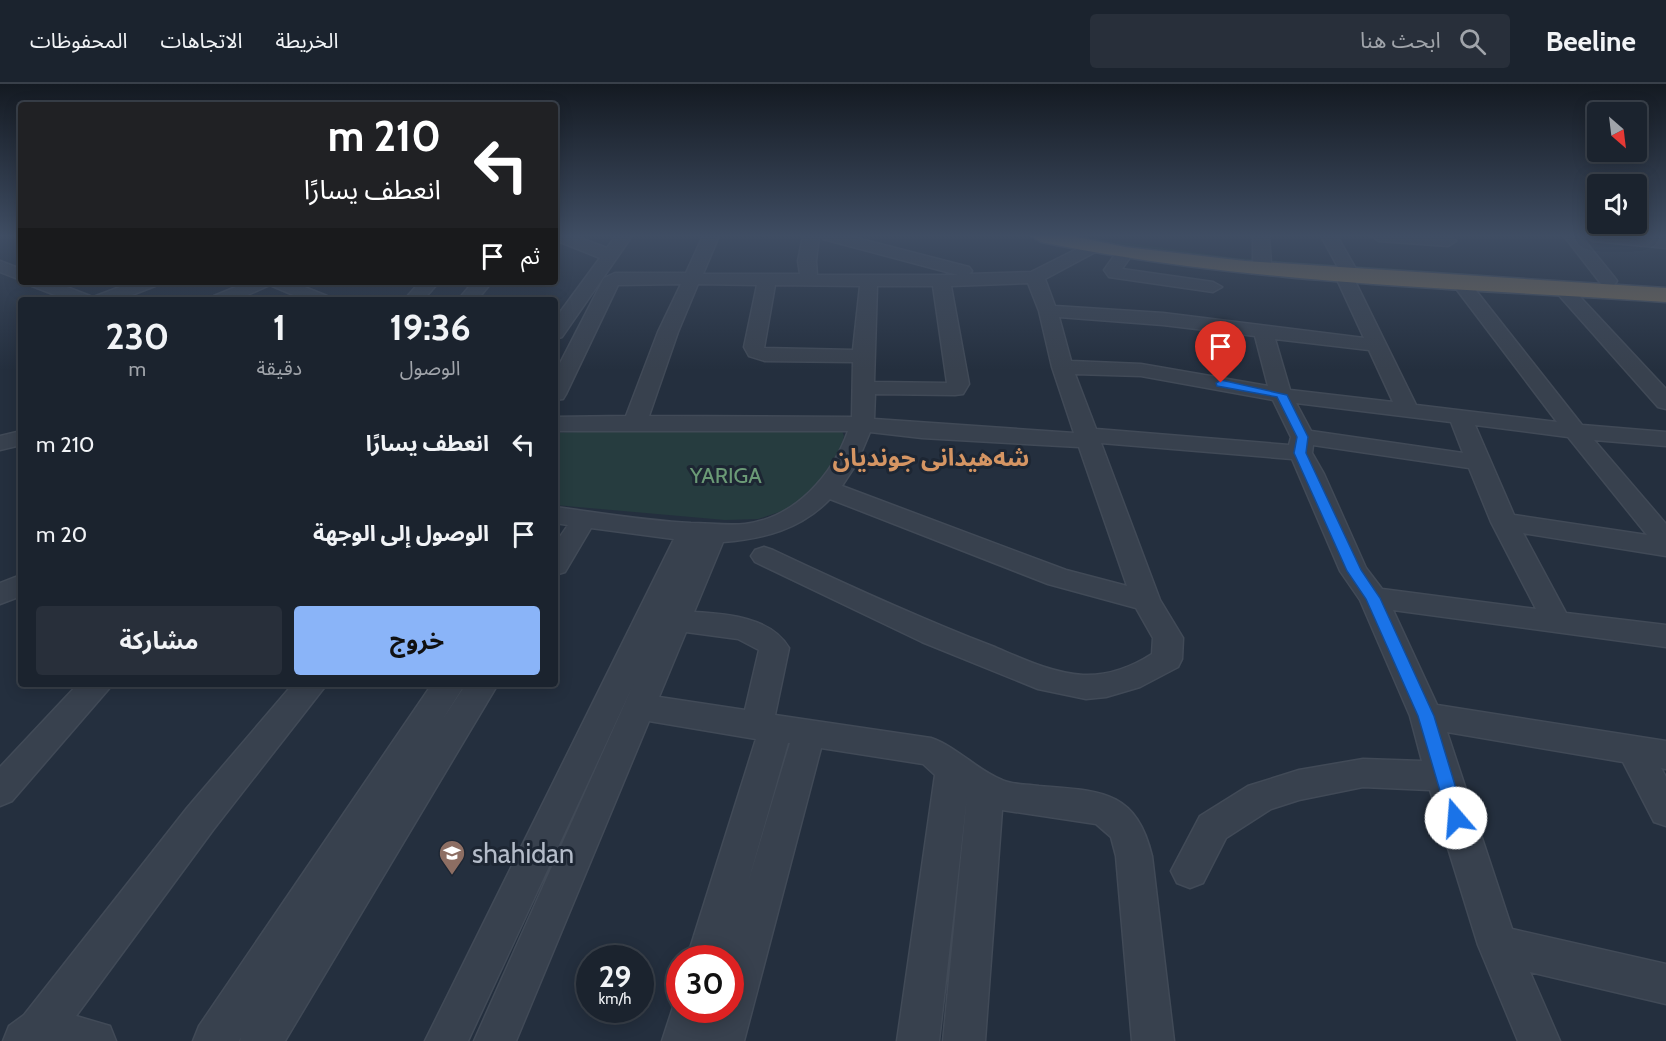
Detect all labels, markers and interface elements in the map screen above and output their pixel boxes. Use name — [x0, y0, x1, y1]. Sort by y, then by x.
search box — [1090, 14, 1510, 68]
text: Beeline — [1546, 24, 1636, 58]
icon: search — [1456, 25, 1489, 58]
text: ابحث هنا — [1360, 27, 1441, 54]
text: المحفوظات — [30, 28, 127, 53]
text: الاتجاهات — [160, 28, 242, 53]
text: الخريطة — [275, 28, 338, 53]
north arrow — [1587, 102, 1647, 162]
map controls — [1587, 102, 1647, 234]
text: 210 m — [328, 110, 441, 162]
icon: left — [462, 126, 540, 204]
text: انعطف يسارًا — [304, 173, 441, 206]
button: sound — [1587, 174, 1647, 234]
icon: arrive — [476, 240, 509, 273]
text: ثم — [521, 243, 540, 270]
text: 1 — [273, 305, 286, 349]
text: 19:36 — [390, 305, 471, 349]
text: 230 — [105, 314, 169, 358]
pin — [1195, 321, 1246, 383]
icon: arrive — [1204, 330, 1237, 363]
text: دقيقة — [257, 356, 302, 380]
text: الوصول — [400, 356, 460, 380]
text: m — [129, 357, 146, 381]
icon: left — [507, 428, 540, 461]
text: انعطف يسارًا — [366, 430, 489, 457]
text: 210 m — [36, 431, 94, 458]
district label: شەھیدانی جوندیان — [833, 443, 1029, 472]
park label: YARIGA — [689, 462, 762, 489]
icon: arrive — [507, 518, 540, 551]
text: الوصول إلى الوجهة — [313, 520, 489, 547]
text: 20 m — [36, 521, 87, 548]
button: مشاركة — [36, 606, 282, 675]
button: خروج — [294, 606, 540, 675]
position arrow — [1424, 786, 1488, 850]
place label: shahidan — [472, 837, 574, 870]
school or university icon: shahidan — [437, 838, 467, 876]
speed limit sign: 30 — [666, 945, 744, 1023]
text: 29 — [599, 958, 631, 995]
text: km/h — [599, 990, 631, 1008]

